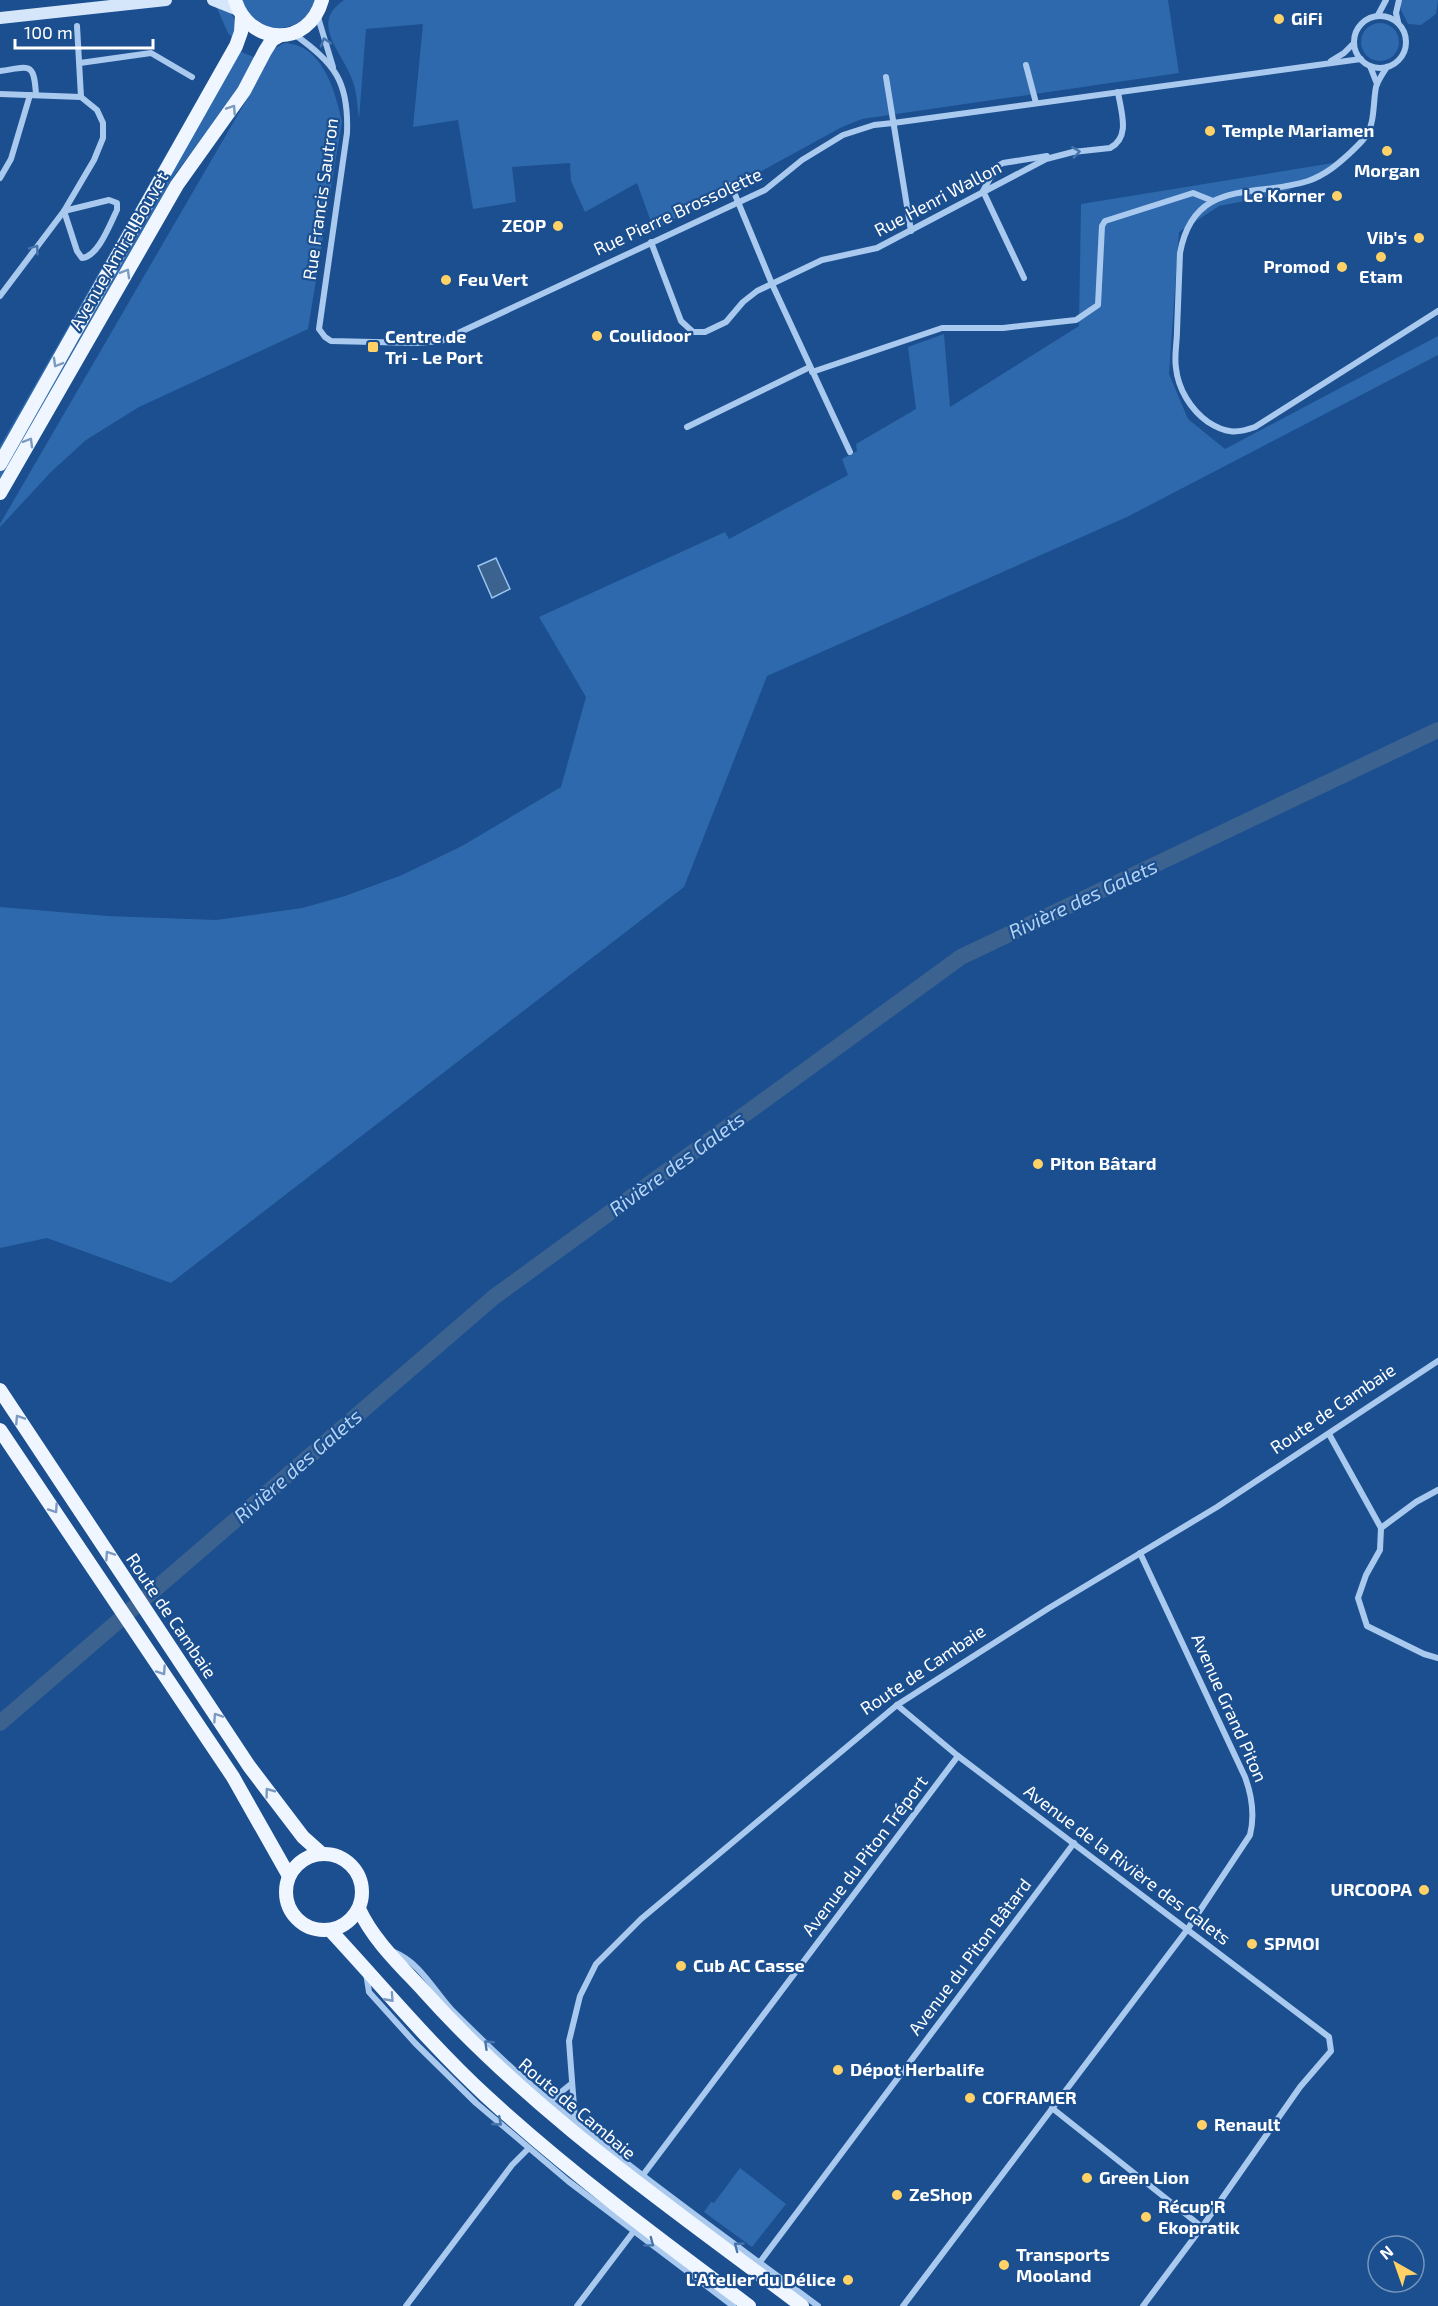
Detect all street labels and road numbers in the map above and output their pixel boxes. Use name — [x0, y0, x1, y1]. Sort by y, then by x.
street label: Rue Francis Sautron — [298, 117, 342, 281]
street label: Rue Henri Wallon — [870, 155, 1005, 241]
street label: Rue Pierre Brossolette — [590, 162, 765, 260]
street label: Avenue Amiral Bouvet — [64, 167, 172, 333]
street label: Route de Cambaie — [1266, 1358, 1399, 1458]
street label: Route de Cambaie — [122, 1549, 222, 1682]
street label: Route de Cambaie — [856, 1619, 989, 1719]
street label: Avenue Grand Piton — [1187, 1630, 1273, 1785]
street label: Avenue du Piton Tréport — [797, 1771, 932, 1940]
street label: Avenue de la Rivière des Galets — [1020, 1779, 1235, 1949]
street label: Avenue du Piton Bâtard — [903, 1874, 1035, 2039]
street label: Route de Cambaie — [515, 2053, 641, 2164]

